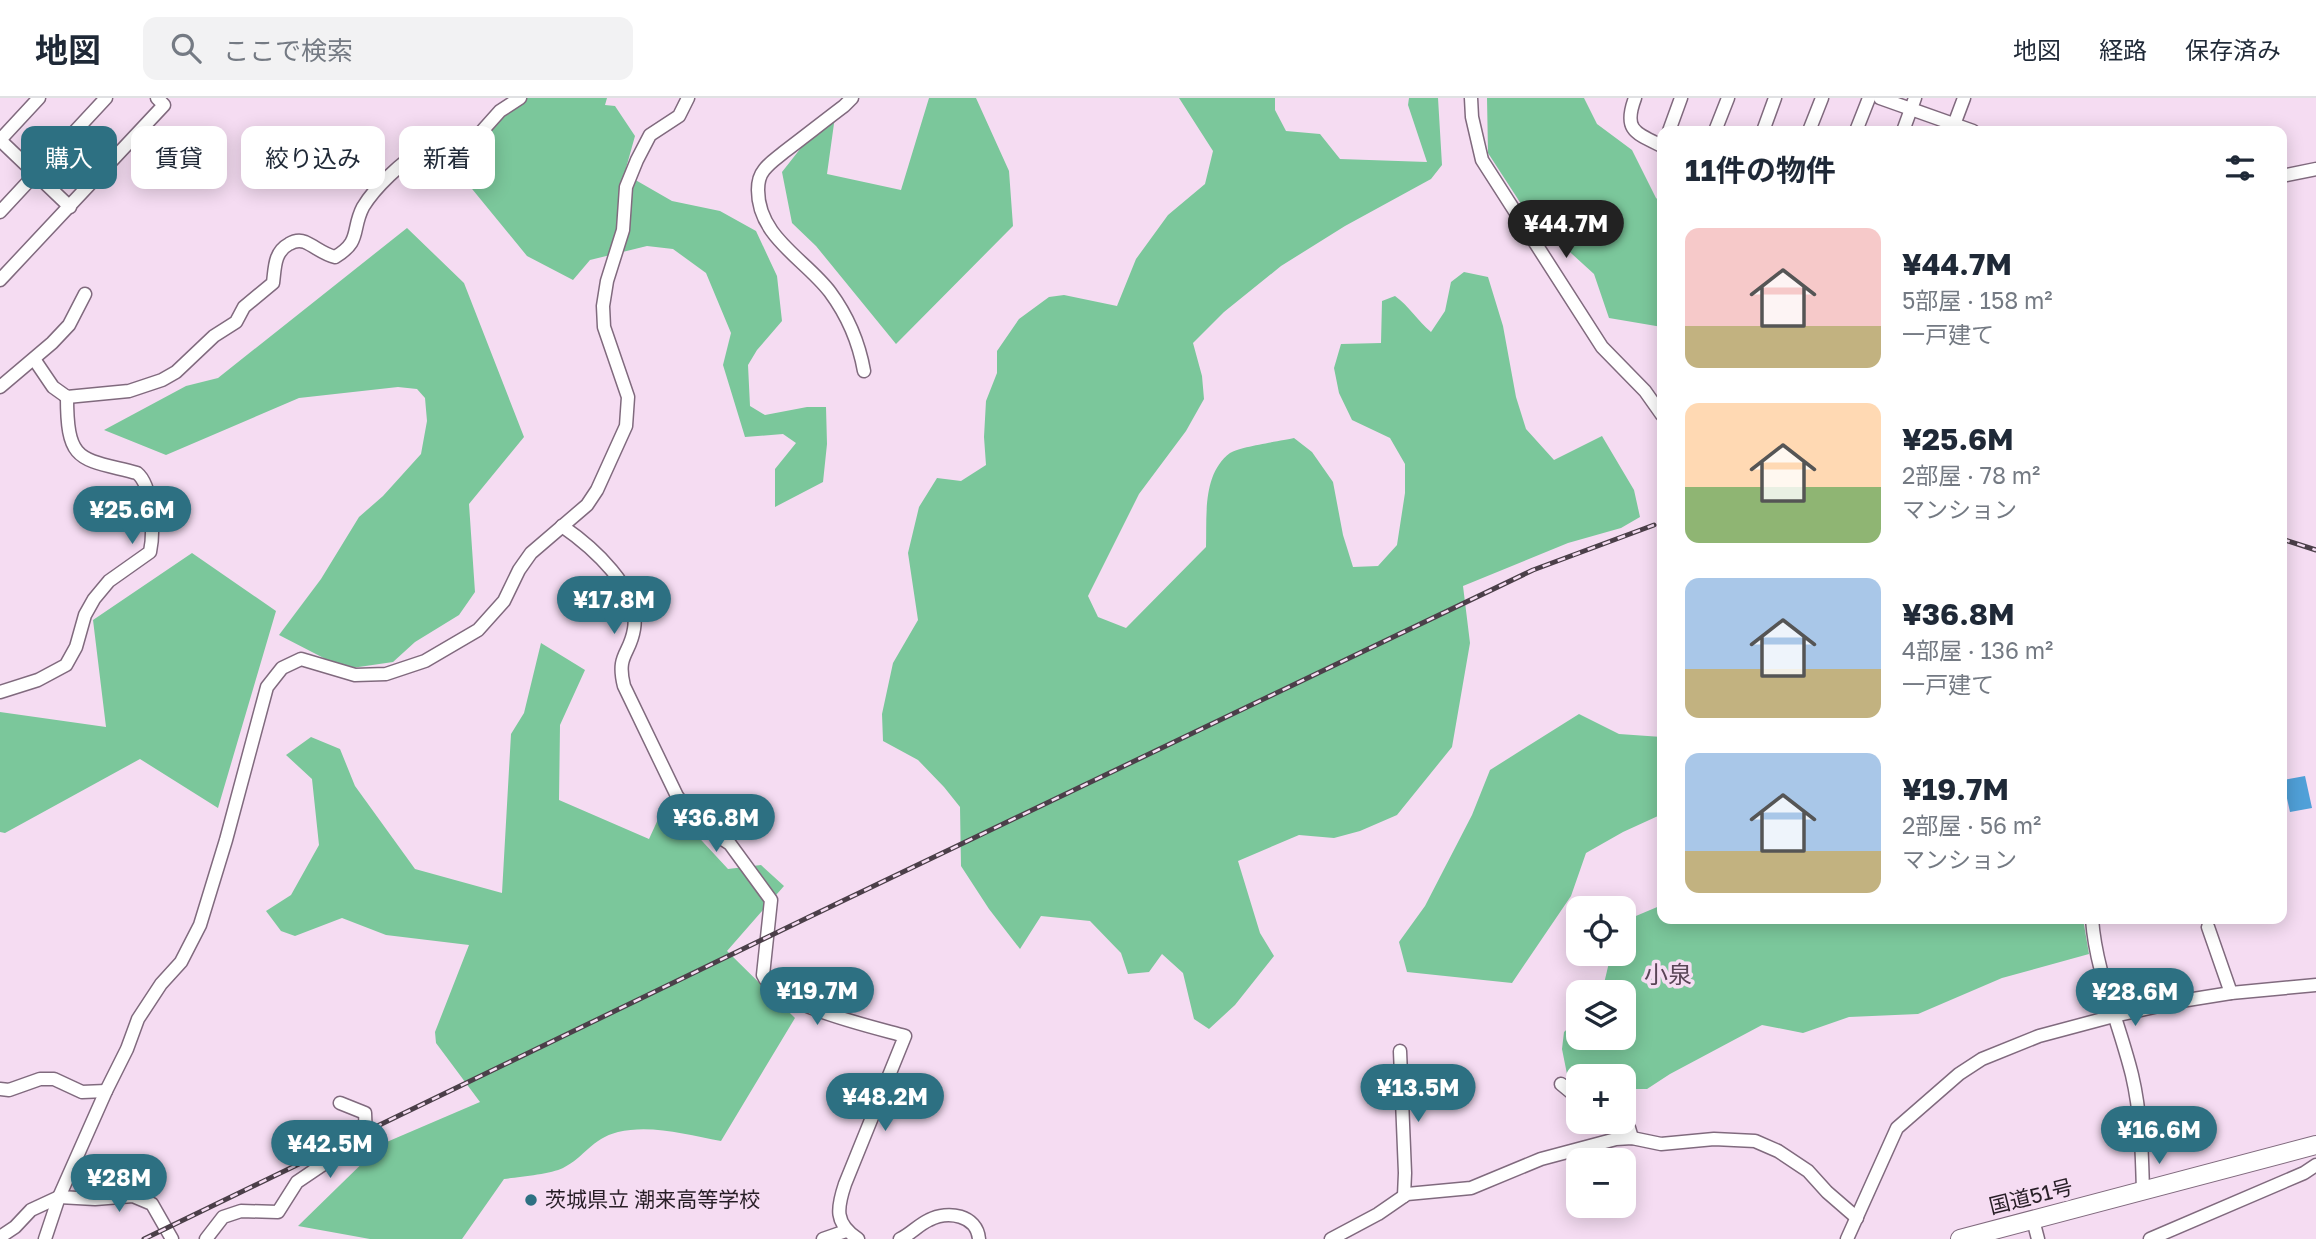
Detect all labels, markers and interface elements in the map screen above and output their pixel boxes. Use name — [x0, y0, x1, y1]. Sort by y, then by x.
search box — [143, 17, 633, 80]
icon: search — [167, 29, 205, 67]
text: 地図 — [35, 30, 101, 69]
text: ここで検索 — [223, 35, 353, 66]
text: 地図 — [2013, 35, 2061, 64]
text: 経路 — [2099, 35, 2147, 64]
text: 保存済み — [2185, 35, 2281, 64]
chip: 購入 — [21, 126, 117, 189]
chip: 賃貸 — [131, 126, 227, 189]
chip: 絞り込み — [241, 126, 385, 189]
chip: 新着 — [399, 126, 495, 189]
icon: filters — [2221, 149, 2259, 187]
text: 11件の物件 — [1685, 152, 1836, 188]
pin: ¥44.7M — [1509, 200, 1623, 260]
text: ¥44.7M — [1524, 209, 1608, 237]
text: ¥44.7M — [1902, 246, 2012, 282]
icon: home — [1741, 256, 1825, 340]
text: 5部屋 · 158 m² — [1902, 286, 2053, 314]
text: 一戸建て — [1902, 320, 1994, 348]
text: ¥25.6M — [1902, 421, 2014, 457]
icon: home — [1741, 431, 1825, 515]
text: 2部屋 · 78 m² — [1902, 461, 2040, 489]
pin: ¥25.6M — [75, 486, 189, 546]
text: ¥25.6M — [89, 495, 175, 523]
text: マンション — [1902, 495, 2017, 523]
pin: ¥17.8M — [557, 576, 671, 636]
text: ¥17.8M — [573, 585, 655, 613]
text: ¥36.8M — [1902, 596, 2015, 632]
icon: home — [1741, 606, 1825, 690]
text: 4部屋 · 136 m² — [1902, 636, 2053, 664]
text: 一戸建て — [1902, 670, 1994, 698]
text: ¥19.7M — [1902, 771, 2009, 807]
icon: home — [1741, 781, 1825, 865]
pin: ¥36.8M — [659, 794, 773, 854]
text: ¥36.8M — [673, 803, 759, 831]
text: 2部屋 · 56 m² — [1902, 811, 2041, 839]
text: マンション — [1902, 845, 2017, 873]
map controls — [1566, 896, 1636, 1218]
button: locate — [1566, 896, 1636, 966]
district label: 小泉 — [1644, 959, 1692, 988]
pin: ¥19.7M — [760, 968, 874, 1027]
pin: ¥28.6M — [2078, 968, 2192, 1028]
text: ¥19.7M — [776, 976, 858, 1004]
text: ¥28.6M — [2092, 977, 2178, 1005]
button: layers — [1566, 980, 1636, 1050]
button: + — [1566, 1064, 1636, 1134]
pin: ¥13.5M — [1361, 1065, 1475, 1124]
text: ¥13.5M — [1377, 1073, 1459, 1101]
pin: ¥48.2M — [828, 1074, 942, 1133]
text: ¥48.2M — [842, 1082, 928, 1110]
pin: ¥16.6M — [2102, 1107, 2216, 1166]
text: ¥16.6M — [2117, 1115, 2201, 1143]
pin: ¥42.5M — [273, 1121, 387, 1180]
text: ¥42.5M — [287, 1129, 373, 1157]
button: − — [1566, 1148, 1636, 1218]
pin: ¥28M — [78, 1154, 160, 1214]
text: ¥28M — [87, 1163, 151, 1191]
street label: 国道51号 — [1986, 1173, 2075, 1219]
place label: 茨城県立 潮来高等学校 — [545, 1186, 760, 1212]
marker: 茨城県立 潮来高等学校 — [523, 1192, 539, 1208]

